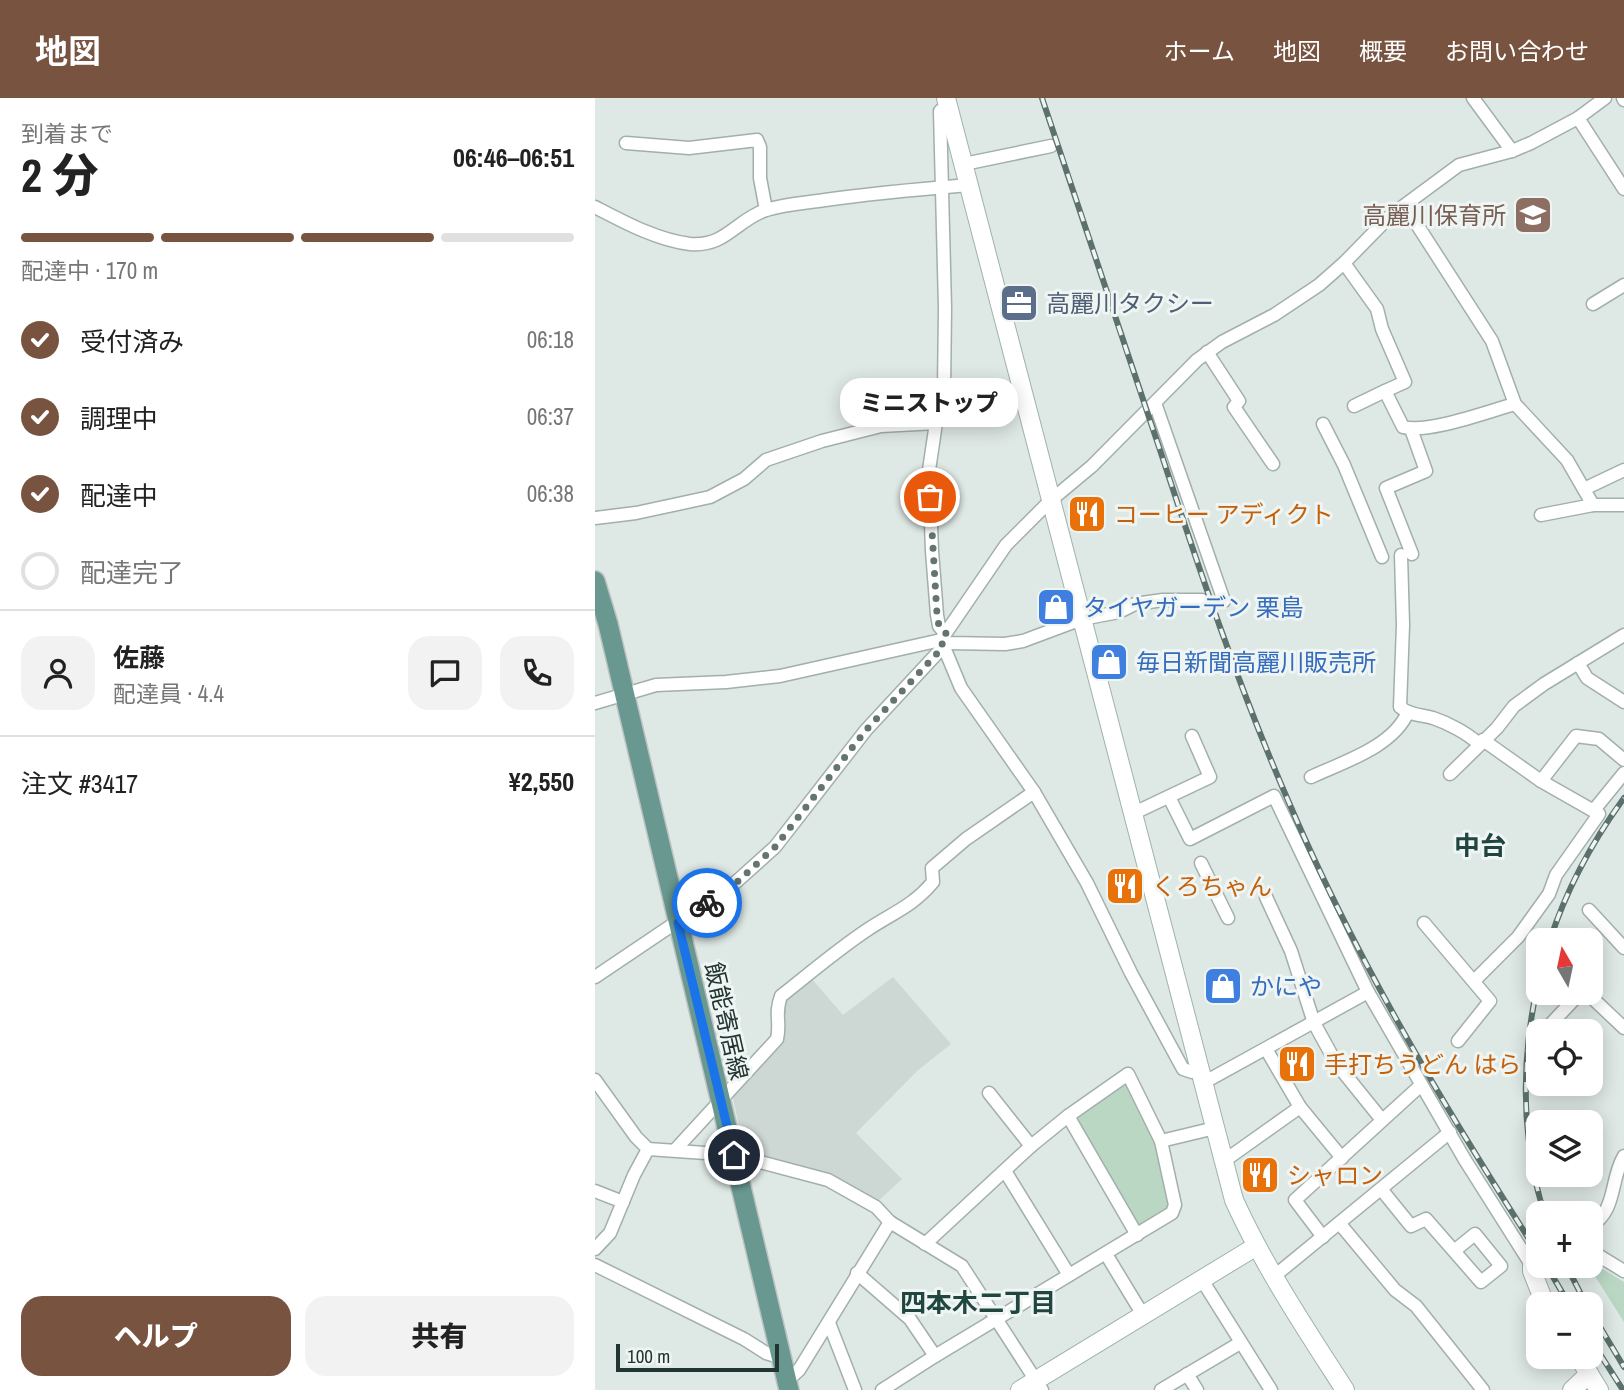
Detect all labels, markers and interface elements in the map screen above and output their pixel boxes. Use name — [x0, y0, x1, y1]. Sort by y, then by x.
text: 地図 — [35, 29, 101, 73]
text: ホーム — [1164, 35, 1235, 67]
text: 地図 — [1273, 35, 1321, 67]
text: 概要 — [1359, 35, 1407, 67]
text: お問い合わせ — [1445, 35, 1589, 67]
text: 到着まで — [21, 118, 113, 149]
text: 06:46–06:51 — [453, 140, 574, 175]
text: 2 分 — [21, 144, 98, 206]
school or university icon: 高麗川保育所 — [1512, 194, 1554, 236]
place label: 高麗川保育所 — [1362, 199, 1506, 231]
text: 配達中 · 170 m — [21, 255, 158, 286]
office icon: 高麗川タクシー — [998, 282, 1040, 324]
place label: 高麗川タクシー — [1046, 287, 1214, 319]
icon: check — [21, 321, 59, 359]
text: 受付済み — [80, 324, 184, 359]
text: 06:18 — [527, 324, 574, 355]
callout: ミニストップ — [841, 378, 1019, 427]
text: ミニストップ — [860, 387, 998, 418]
icon: check — [21, 398, 59, 436]
text: 調理中 — [80, 401, 158, 436]
text: 06:37 — [527, 401, 574, 432]
pin — [900, 467, 960, 527]
icon: check — [21, 475, 59, 513]
text: 配達中 — [80, 478, 158, 513]
text: 06:38 — [527, 478, 574, 509]
icon: bag — [911, 478, 949, 516]
restaurant icon: コーヒー アディクト — [1066, 493, 1108, 535]
place label: コーヒー アディクト — [1114, 498, 1334, 530]
text: 配達完了 — [80, 555, 184, 590]
shop icon: タイヤガーデン 栗島 — [1035, 586, 1077, 628]
place label: タイヤガーデン 栗島 — [1083, 591, 1304, 623]
button: person — [21, 636, 95, 710]
button: chat — [408, 636, 482, 710]
button: phone — [500, 636, 574, 710]
text: 佐藤 — [113, 640, 165, 675]
shop icon: 毎日新聞高麗川販売所 — [1088, 641, 1130, 683]
place label: 毎日新聞高麗川販売所 — [1136, 646, 1376, 678]
text: 配達員 · 4.4 — [113, 678, 224, 709]
text: ¥2,550 — [509, 764, 574, 799]
text: 注文 #3417 — [21, 766, 138, 801]
district label: 中台 — [1454, 828, 1506, 863]
restaurant icon: くろちゃん — [1104, 865, 1146, 907]
courier — [672, 868, 742, 938]
place label: くろちゃん — [1152, 870, 1272, 902]
icon: bike — [688, 884, 726, 922]
north arrow — [1526, 928, 1603, 1004]
map controls — [1526, 928, 1603, 1369]
street label: 飯能寄居線 — [698, 959, 756, 1083]
shop icon: かにや — [1202, 965, 1244, 1007]
place label: かにや — [1250, 970, 1322, 1002]
button: locate — [1526, 1019, 1603, 1096]
restaurant icon: 手打ちうどん はら — [1276, 1043, 1318, 1085]
place label: 手打ちうどん はら — [1324, 1048, 1521, 1080]
button: layers — [1526, 1110, 1603, 1187]
pin — [704, 1125, 764, 1185]
icon: home — [715, 1136, 753, 1174]
restaurant icon: シャロン — [1239, 1154, 1281, 1196]
place label: シャロン — [1287, 1159, 1383, 1191]
button: + — [1526, 1201, 1603, 1278]
district label: 四本木二丁目 — [900, 1285, 1056, 1320]
button: − — [1526, 1292, 1603, 1369]
button: ヘルプ — [21, 1296, 291, 1376]
button: 共有 — [305, 1296, 574, 1376]
scale bar — [616, 1341, 779, 1373]
text: 100 m — [627, 1343, 670, 1369]

